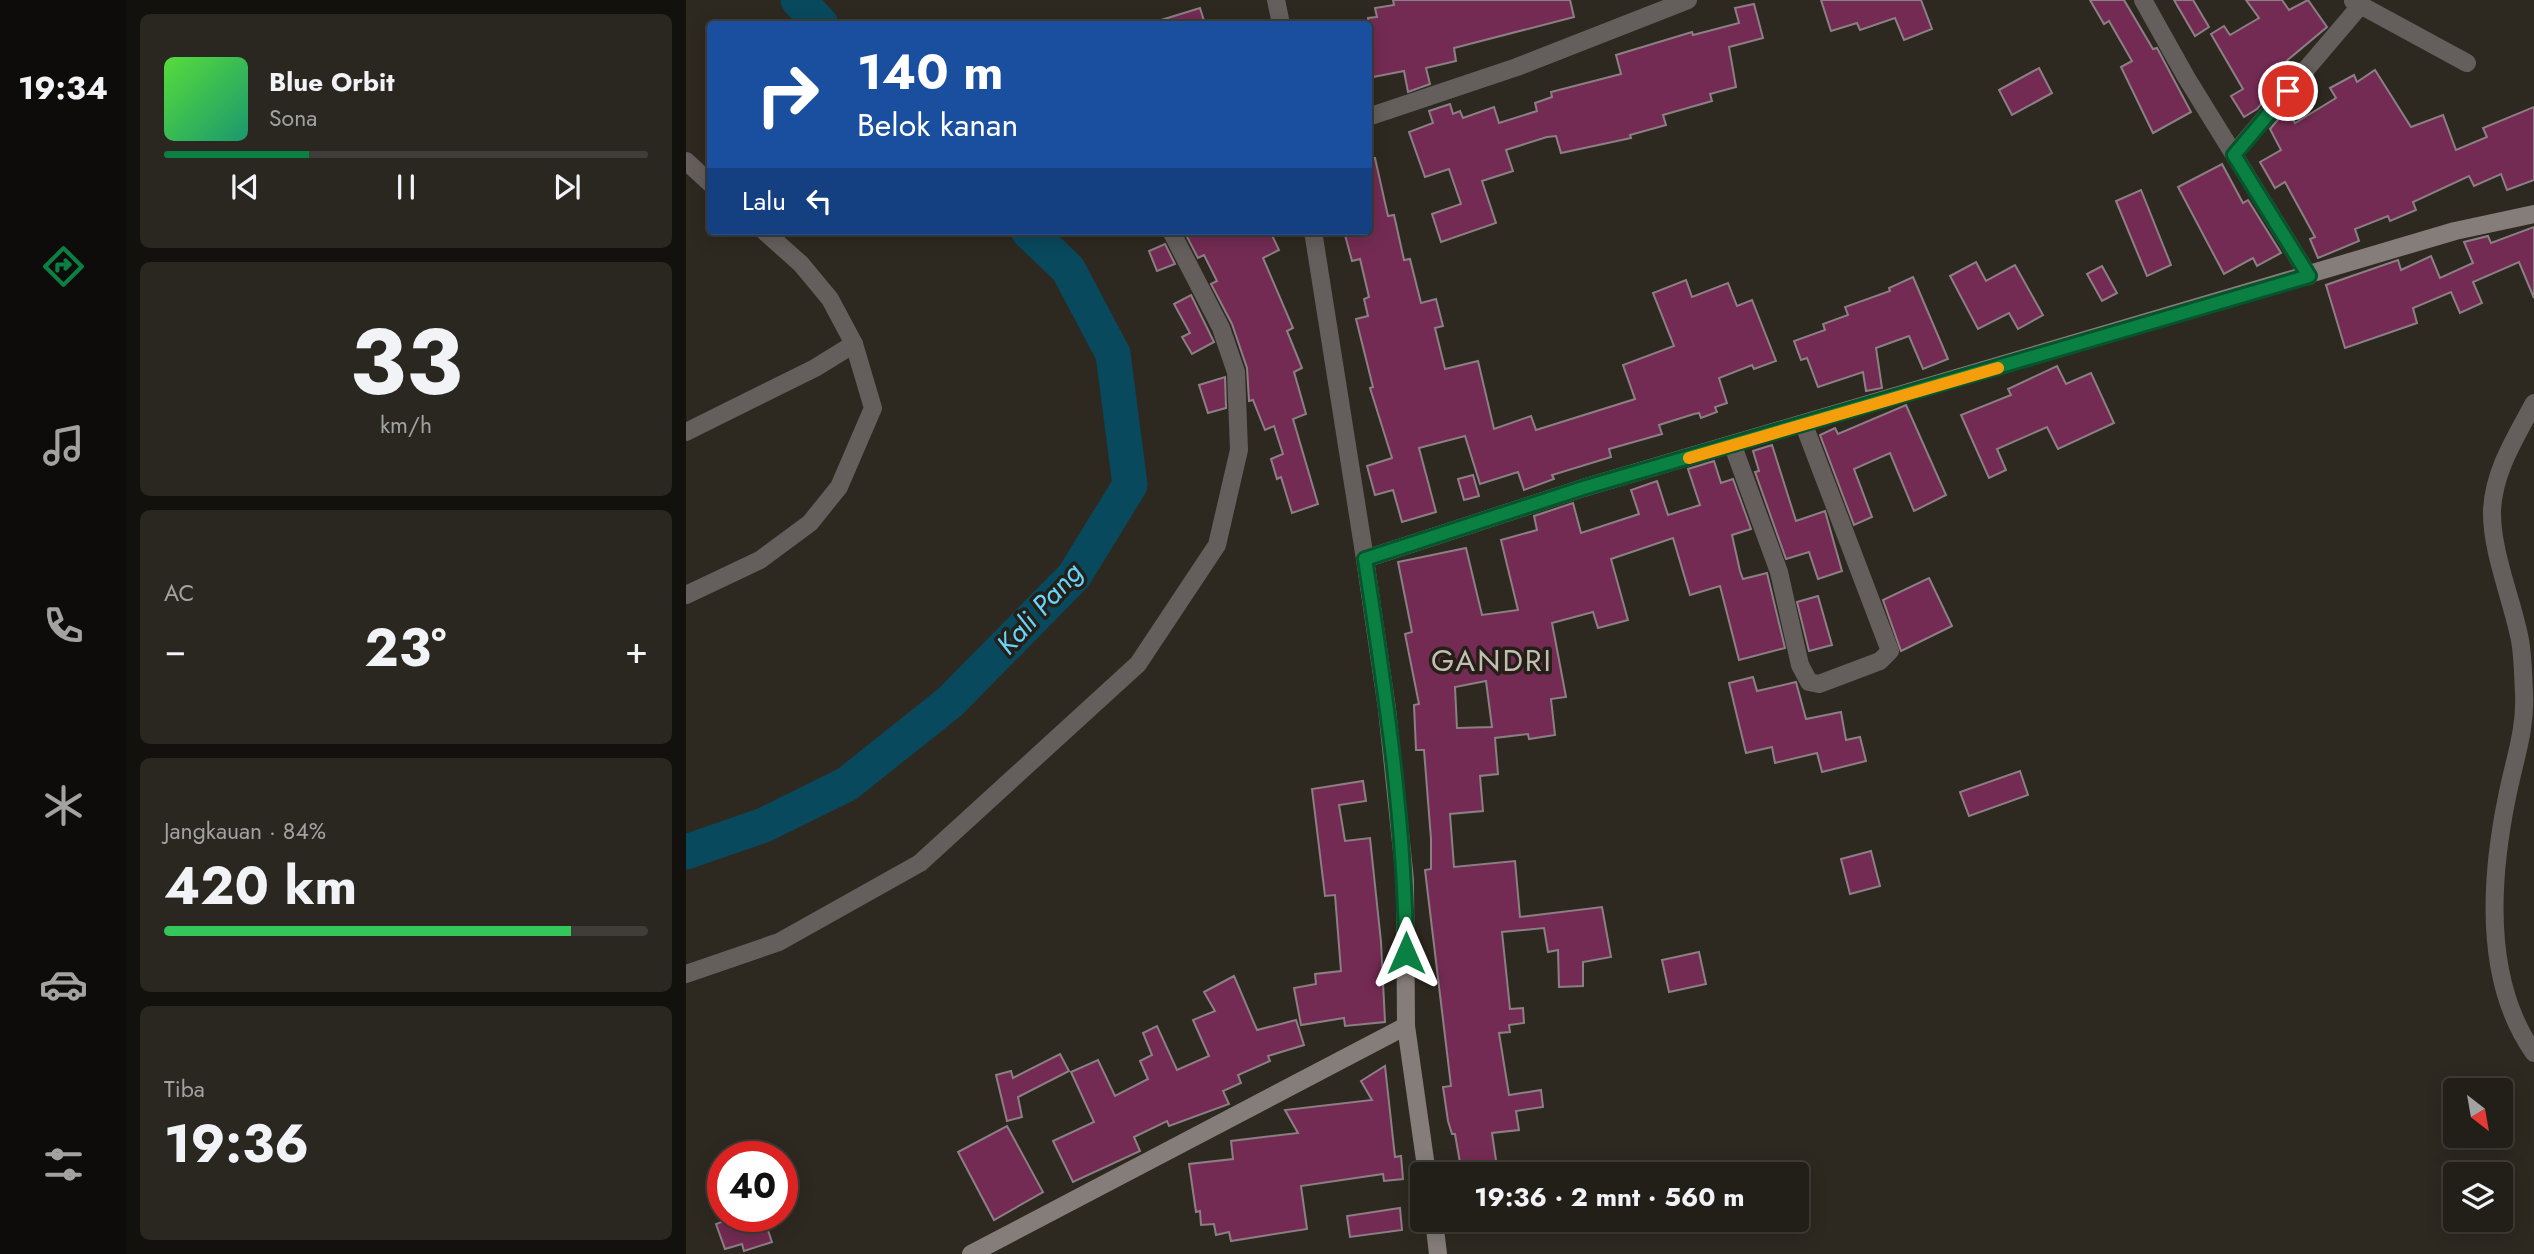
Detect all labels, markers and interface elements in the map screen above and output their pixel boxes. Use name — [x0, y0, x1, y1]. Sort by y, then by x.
text: 140 m — [857, 37, 1003, 107]
icon: right — [742, 49, 833, 140]
pin — [2258, 61, 2318, 121]
text: Blue Orbit — [269, 63, 394, 101]
text: 19:34 — [18, 65, 108, 111]
icon: arrive — [2269, 72, 2307, 110]
text: Sona — [269, 101, 317, 135]
text: Belok kanan — [857, 102, 1018, 148]
icon: previous — [226, 168, 264, 206]
icon: pause — [387, 168, 425, 206]
icon: next — [548, 168, 586, 206]
text: Lalu — [742, 182, 786, 220]
icon: left — [800, 182, 838, 220]
icon: directions — [39, 242, 88, 291]
text: 33 — [349, 297, 463, 428]
text: km/h — [380, 408, 432, 442]
icon: music — [39, 421, 88, 470]
water label: Kali Pang — [987, 553, 1092, 664]
text: AC — [164, 576, 194, 610]
icon: phone — [39, 601, 88, 650]
text: 23° — [365, 610, 446, 686]
text: − — [164, 622, 186, 677]
text: + — [625, 622, 648, 677]
district label: GANDRI — [1431, 639, 1553, 682]
icon: climate — [39, 781, 88, 830]
text: Jangkauan · 84% — [164, 814, 326, 848]
text: 420 km — [164, 848, 357, 924]
position arrow — [1369, 916, 1443, 990]
icon: car — [39, 960, 88, 1009]
text: Tiba — [164, 1072, 205, 1106]
north arrow — [2443, 1078, 2513, 1148]
map controls — [2443, 1078, 2513, 1232]
text: 19:36 — [164, 1106, 309, 1182]
icon: filters — [39, 1140, 88, 1189]
speed limit sign: 40 — [707, 1141, 798, 1232]
button: layers — [2443, 1162, 2513, 1232]
text: 19:36 · 2 mnt · 560 m — [1474, 1178, 1745, 1216]

